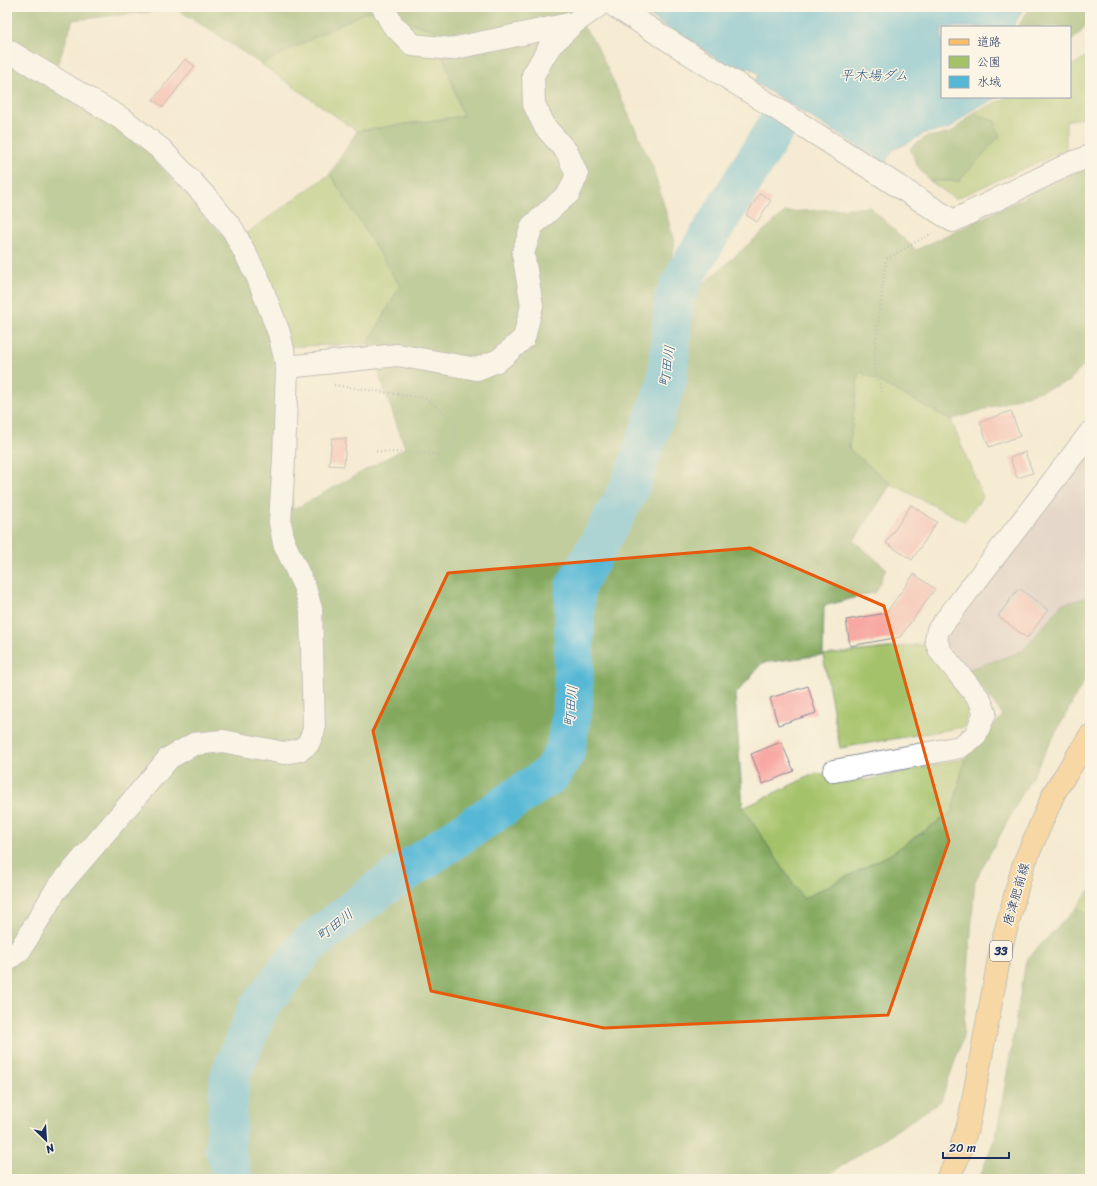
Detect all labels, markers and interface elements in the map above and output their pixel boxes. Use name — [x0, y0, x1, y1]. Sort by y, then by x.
legend — [941, 26, 1071, 98]
text: 道路 — [977, 31, 1001, 53]
text: 公園 — [977, 51, 1001, 73]
water label: 平木場ダム — [840, 63, 908, 88]
text: 水域 — [977, 71, 1001, 93]
water label: 町田川 — [652, 343, 682, 389]
water label: 町田川 — [557, 684, 585, 728]
street label: 唐津肥前線 — [996, 859, 1036, 928]
water label: 町田川 — [311, 902, 359, 948]
road number: 33 — [990, 941, 1012, 961]
north arrow — [26, 1120, 66, 1160]
scale bar — [943, 1134, 1009, 1160]
text: 20 m — [949, 1137, 976, 1159]
text: N — [42, 1138, 58, 1159]

